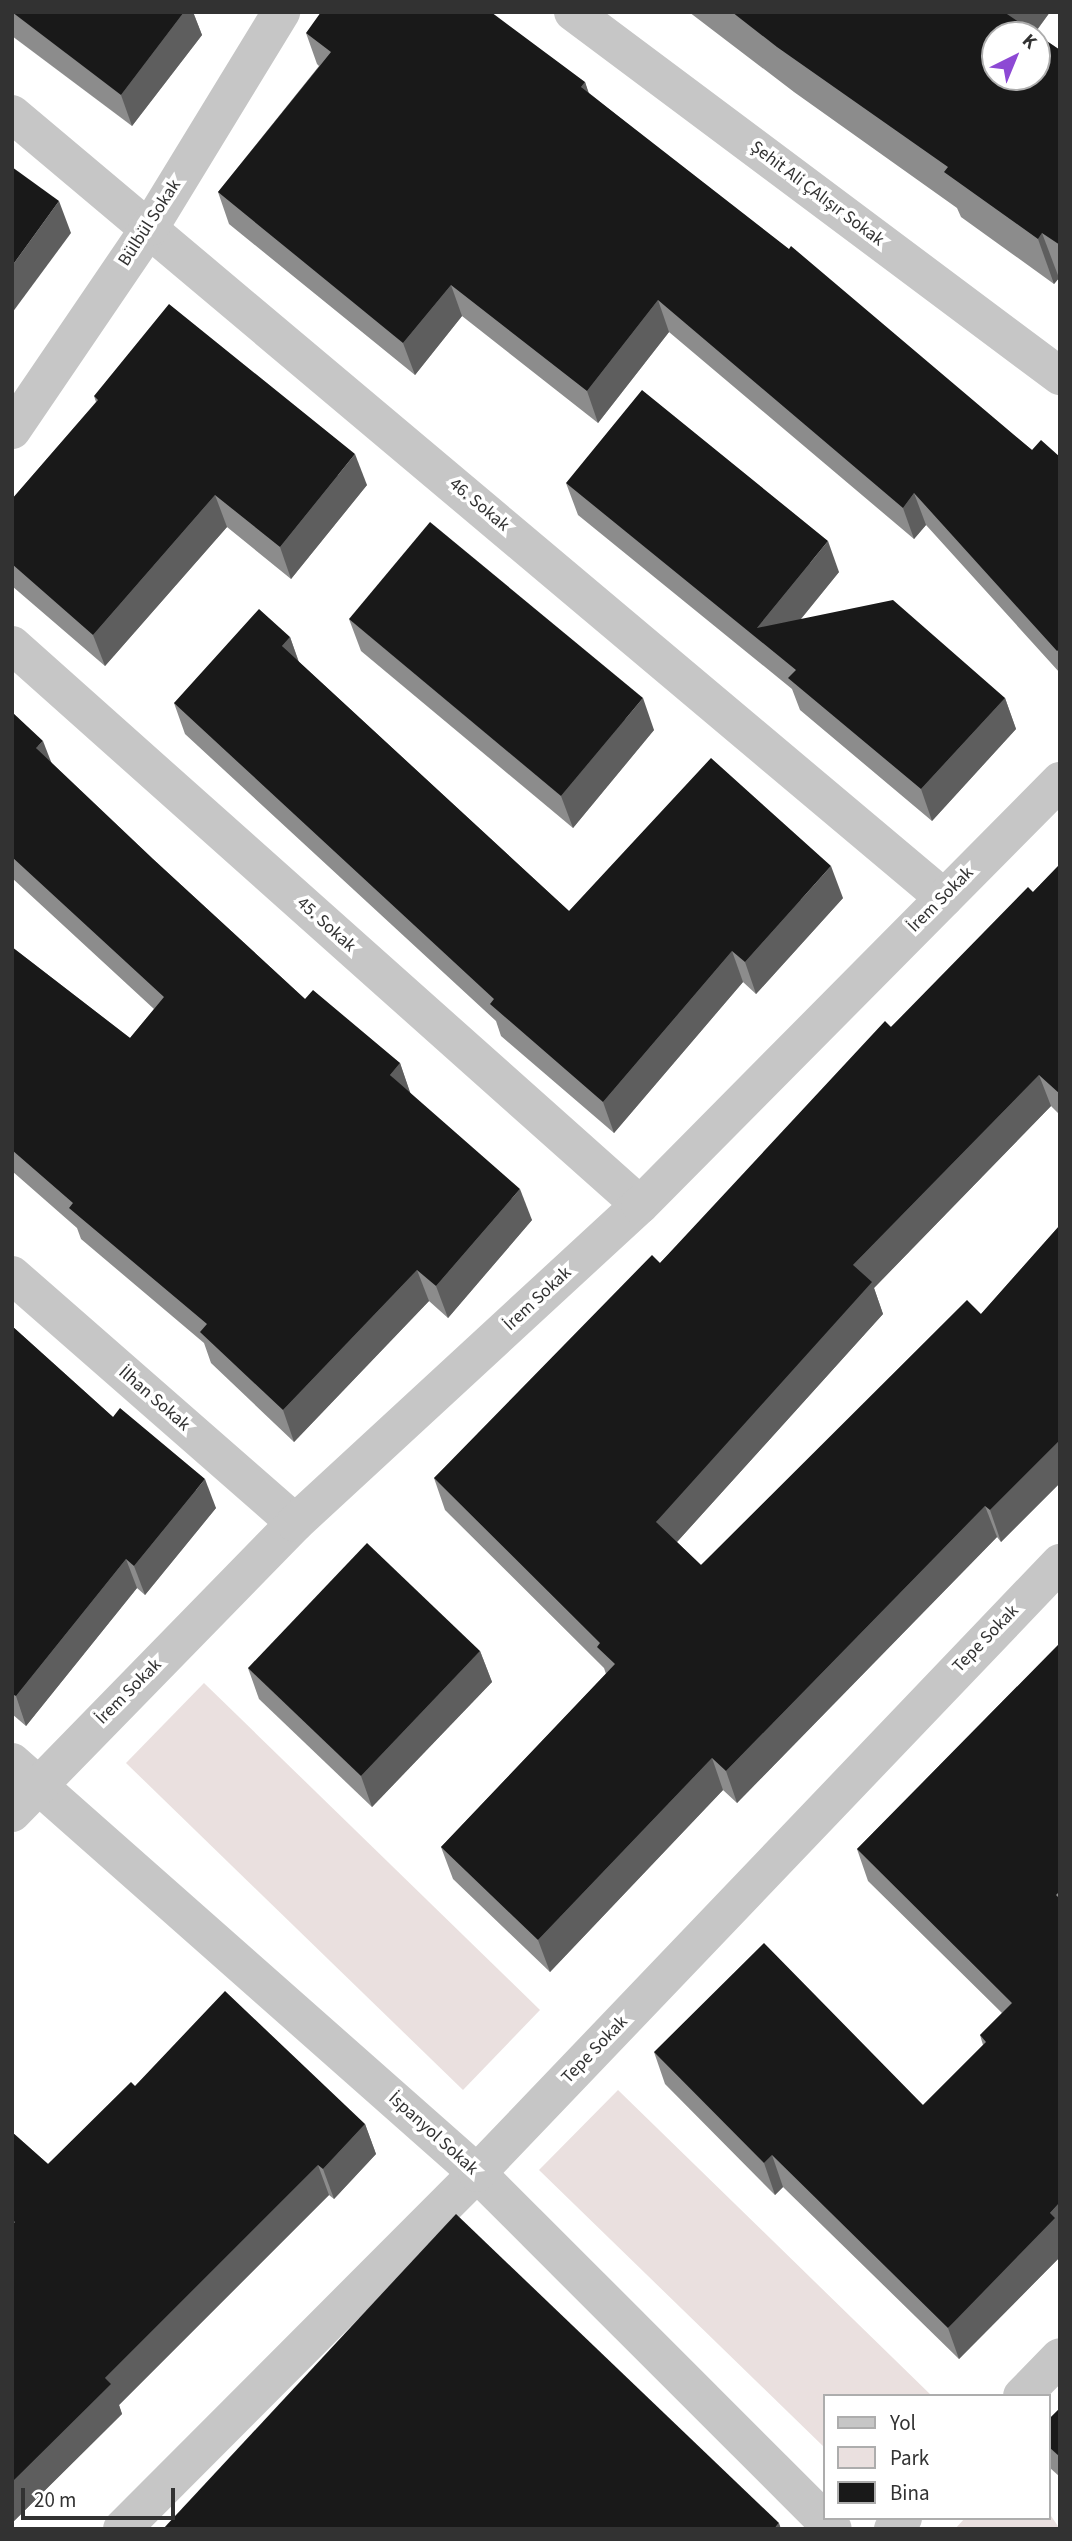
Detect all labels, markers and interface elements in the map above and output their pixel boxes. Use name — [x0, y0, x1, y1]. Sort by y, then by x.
north arrow — [981, 21, 1051, 91]
text: K — [1016, 28, 1043, 56]
street label: Şehit Ali ÇAlışır Sokak — [746, 137, 888, 251]
street label: Bülbül Sokak — [114, 176, 186, 270]
street label: 46. Sokak — [444, 474, 514, 536]
street label: İrem Sokak — [904, 863, 978, 937]
street label: 45. Sokak — [292, 893, 360, 957]
street label: İrem Sokak — [500, 1262, 576, 1336]
street label: İlhan Sokak — [114, 1362, 194, 1436]
street label: Tepe Sokak — [948, 1601, 1024, 1677]
street label: İrem Sokak — [92, 1655, 166, 1729]
street label: Tepe Sokak — [557, 2012, 633, 2088]
street label: İspanyol Sokak — [384, 2088, 482, 2180]
legend — [824, 2394, 1051, 2520]
text: Yol — [890, 2408, 916, 2438]
text: Park — [890, 2443, 929, 2473]
scale bar — [24, 2474, 178, 2518]
text: Bina — [890, 2478, 930, 2508]
text: 20 m — [34, 2485, 76, 2515]

